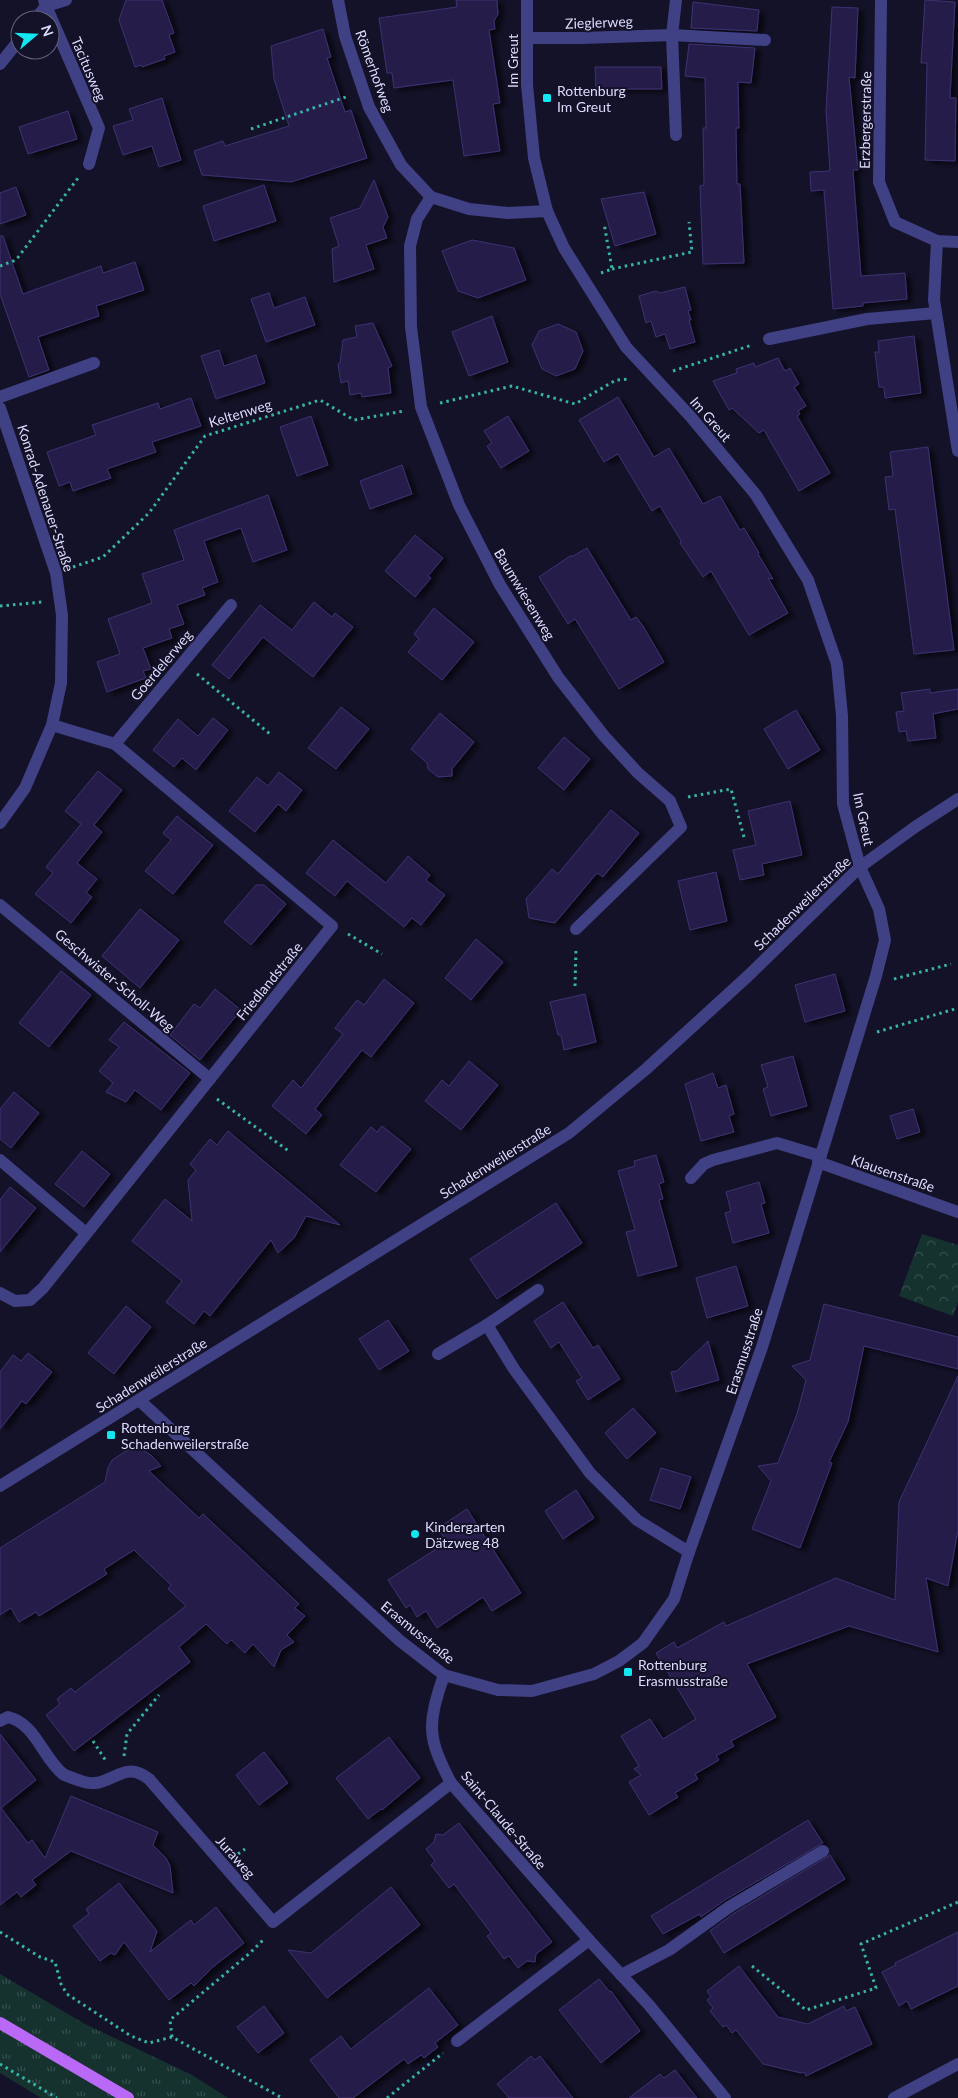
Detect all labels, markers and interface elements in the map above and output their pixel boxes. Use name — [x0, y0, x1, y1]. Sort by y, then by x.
north arrow — [10, 10, 60, 60]
street label: Zieglerweg — [565, 12, 633, 32]
text: N — [38, 23, 58, 38]
street label: Römerhofweg — [352, 28, 398, 114]
street label: Tacitusweg — [68, 34, 110, 104]
street label: Im Greut — [504, 34, 521, 88]
street label: Erzbergerstraße — [856, 71, 874, 169]
place label: Rottenburg Im Greut — [557, 82, 626, 115]
marker: Rottenburg Im Greut — [541, 92, 553, 104]
street label: Im Greut — [687, 393, 735, 445]
street label: Keltenweg — [206, 395, 274, 431]
street label: Konrad-Adenauer-Straße — [14, 422, 78, 574]
street label: Baumwiesenweg — [491, 545, 559, 643]
street label: Goerdelerweg — [127, 626, 195, 704]
street label: Im Greut — [850, 791, 878, 847]
street label: Schadenweilerstraße — [750, 852, 854, 954]
street label: Geschwister-Scholl-Weg — [52, 925, 178, 1035]
street label: Friedlandstraße — [232, 939, 306, 1023]
street label: Schadenweilerstraße — [436, 1120, 554, 1202]
street label: Klausenstraße — [849, 1151, 937, 1195]
street label: Erasmusstraße — [722, 1306, 766, 1396]
street label: Schadenweilerstraße — [92, 1334, 210, 1416]
place label: Rottenburg Schadenweilerstraße — [121, 1419, 249, 1452]
marker: Rottenburg Schadenweilerstraße — [105, 1429, 117, 1441]
place label: Kindergarten Dätzweg 48 — [425, 1518, 505, 1551]
marker: Kindergarten Dätzweg 48 — [409, 1528, 421, 1540]
street label: Erasmusstraße — [378, 1597, 458, 1667]
place label: Rottenburg Erasmusstraße — [638, 1656, 728, 1689]
marker: Rottenburg Erasmusstraße — [622, 1666, 634, 1678]
street label: Saint-Claude-Straße — [458, 1767, 550, 1873]
street label: Juraweg — [213, 1832, 259, 1882]

